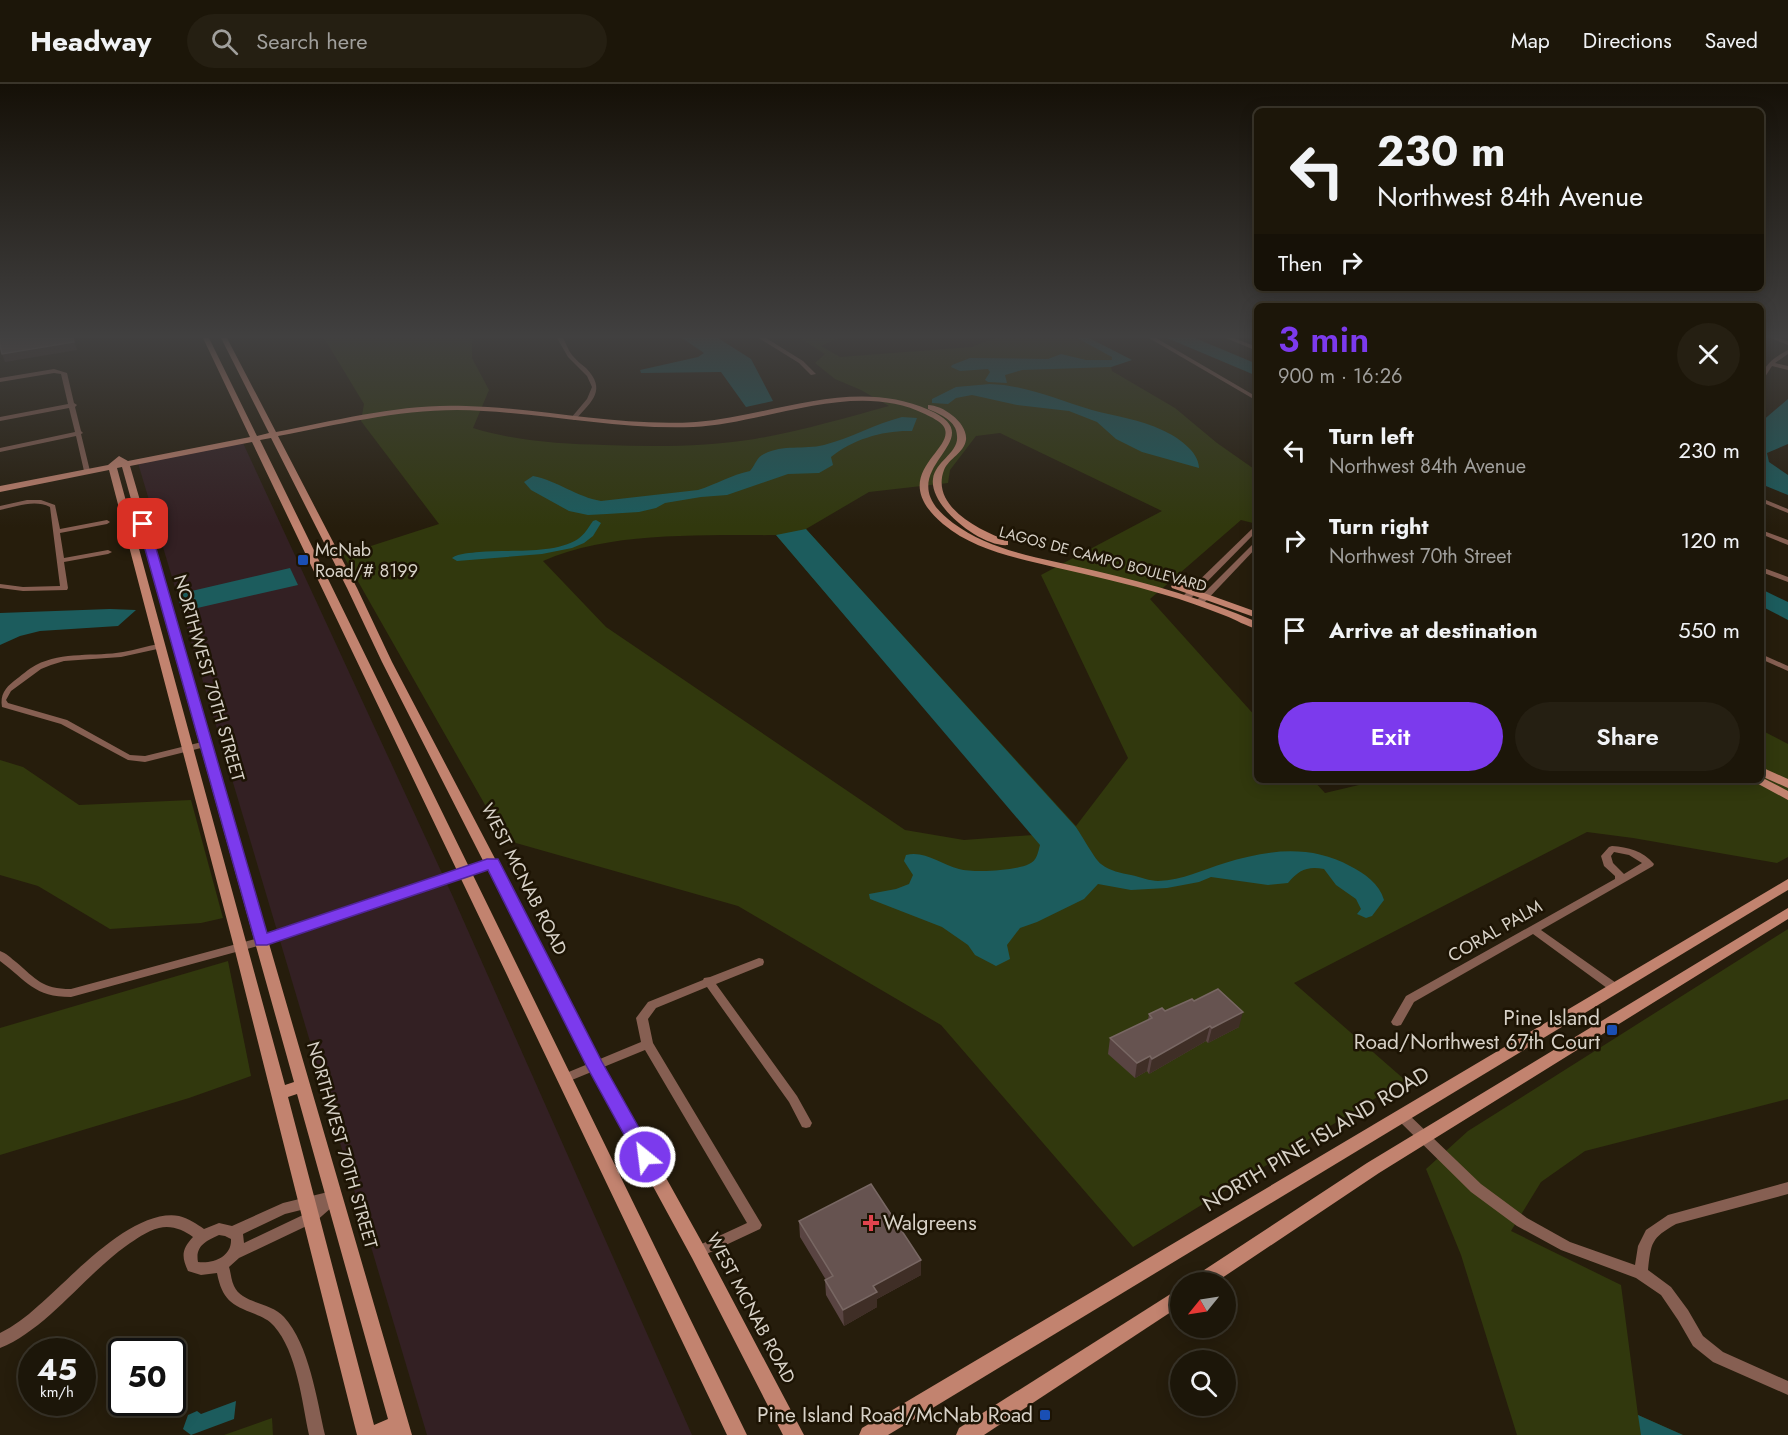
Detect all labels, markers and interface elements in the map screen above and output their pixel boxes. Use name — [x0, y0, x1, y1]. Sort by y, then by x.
search box — [187, 14, 607, 68]
text: Headway — [30, 21, 151, 62]
icon: search — [208, 25, 241, 58]
text: Search here — [256, 25, 368, 57]
text: Map — [1511, 26, 1550, 56]
text: Directions — [1583, 26, 1672, 56]
text: Saved — [1705, 26, 1758, 56]
text: 230 m — [1377, 121, 1505, 182]
icon: left — [1278, 132, 1356, 210]
text: Northwest 84th Avenue — [1377, 177, 1643, 216]
icon: right — [1335, 246, 1368, 279]
text: Then — [1278, 247, 1323, 279]
text: 3 min — [1278, 313, 1369, 365]
button: close — [1677, 323, 1740, 386]
text: 900 m · 16:26 — [1278, 362, 1403, 391]
text: Turn left — [1329, 420, 1414, 452]
icon: left — [1278, 434, 1311, 467]
text: 230 m — [1679, 434, 1740, 466]
text: Northwest 84th Avenue — [1329, 452, 1526, 481]
pin — [117, 498, 168, 549]
icon: arrive — [126, 507, 159, 540]
text: Turn right — [1329, 510, 1429, 542]
street label: LAGOS DE CAMPO BOULEVARD — [997, 521, 1209, 597]
icon: right — [1278, 524, 1311, 557]
text: 120 m — [1681, 524, 1740, 556]
place label: McNab Road/# 8199 — [315, 537, 418, 584]
text: Northwest 70th Street — [1329, 542, 1511, 571]
marker: McNab Road/# 8199 — [296, 553, 310, 567]
street label: NORTHWEST 70TH STREET — [167, 571, 251, 785]
icon: arrive — [1278, 614, 1311, 647]
text: Arrive at destination — [1329, 614, 1538, 646]
text: 550 m — [1678, 614, 1740, 646]
button: Exit — [1278, 702, 1503, 771]
button: Share — [1515, 702, 1740, 771]
street label: WEST MCNAB ROAD — [474, 799, 574, 959]
street label: CORAL PALM — [1443, 893, 1547, 969]
place label: Pine Island Road/Northwest 67th Court — [1354, 1003, 1600, 1057]
marker: Pine Island Road/Northwest 67th Court — [1605, 1023, 1619, 1037]
street label: NORTHWEST 70TH STREET — [300, 1038, 384, 1252]
street label: NORTH PINE ISLAND ROAD — [1197, 1059, 1435, 1219]
position arrow — [613, 1125, 677, 1189]
place label: Walgreens — [883, 1208, 977, 1238]
marker: Walgreens — [864, 1216, 878, 1230]
street label: WEST MCNAB ROAD — [700, 1228, 802, 1388]
north arrow — [1170, 1272, 1236, 1338]
map controls — [1170, 1272, 1236, 1416]
speed limit sign: 50 — [108, 1338, 186, 1416]
text: 45 — [37, 1348, 77, 1391]
button: search — [1170, 1350, 1236, 1416]
text: km/h — [40, 1381, 74, 1403]
place label: Pine Island Road/McNab Road — [757, 1400, 1033, 1430]
marker: Pine Island Road/McNab Road — [1038, 1408, 1052, 1422]

